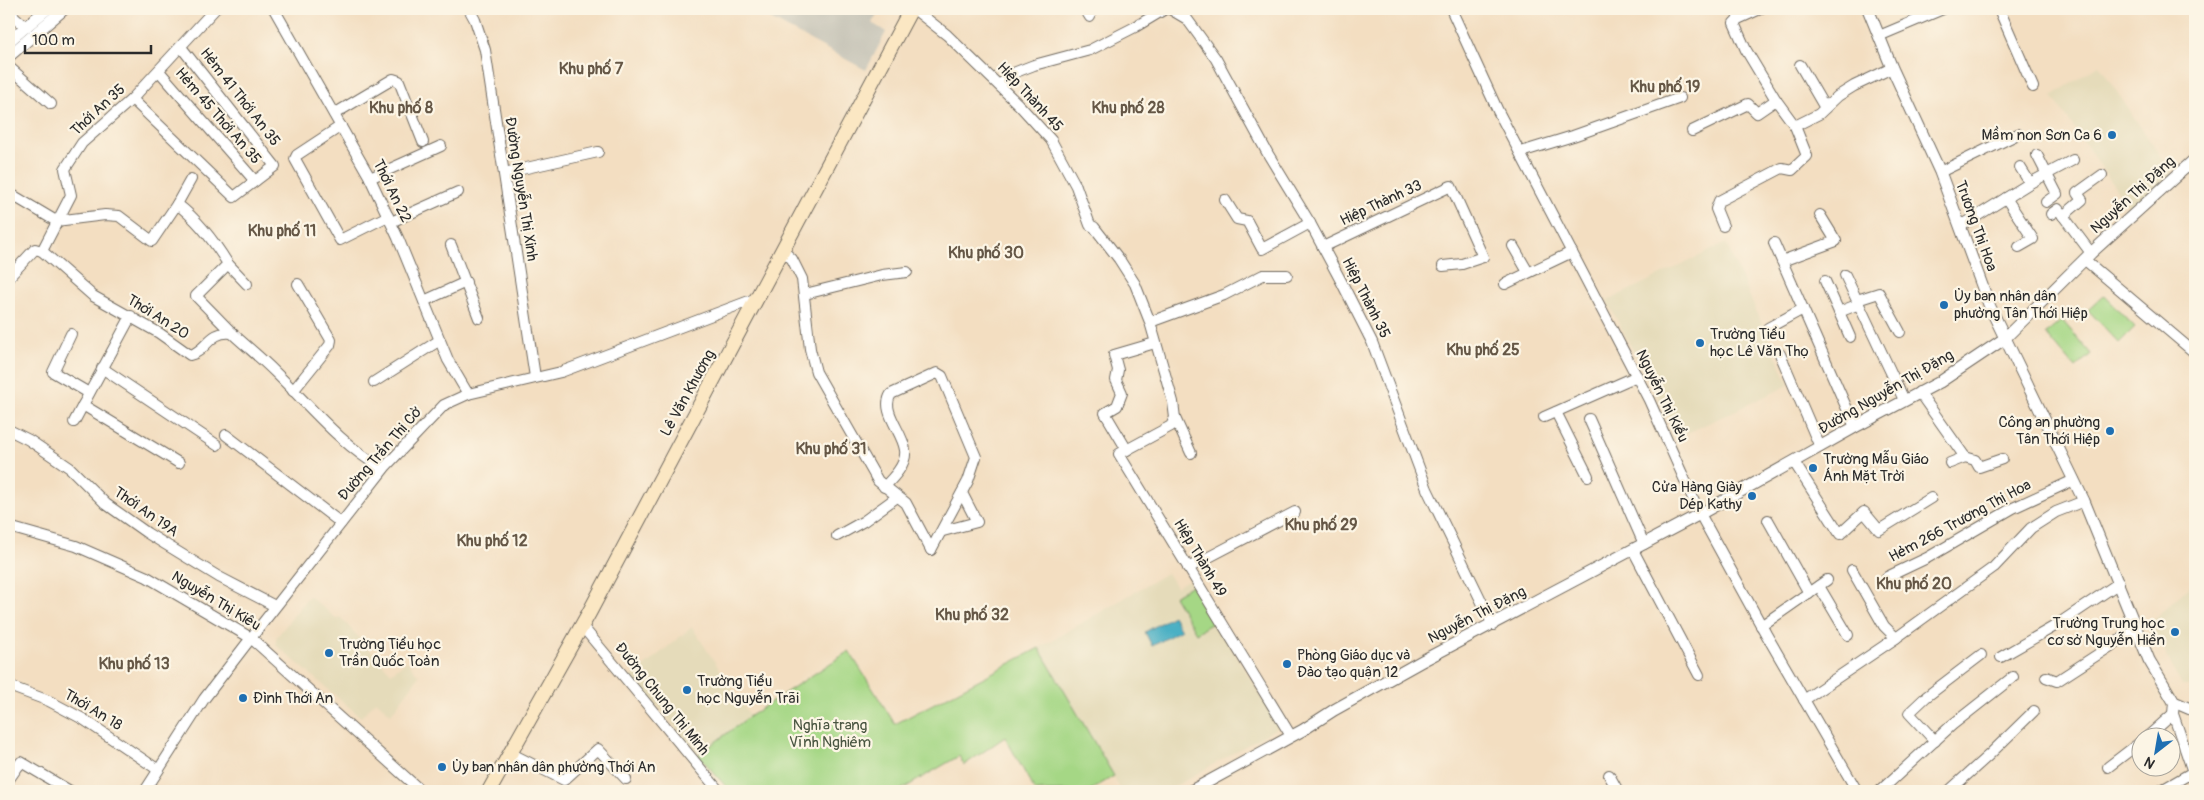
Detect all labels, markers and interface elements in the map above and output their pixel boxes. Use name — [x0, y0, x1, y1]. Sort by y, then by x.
scale bar — [25, 22, 151, 54]
text: 100 m — [32, 31, 75, 50]
street label: Hẻm 41 Thới An 35 — [196, 44, 284, 150]
district label: Khu phố 7 — [559, 58, 624, 79]
street label: Hiệp Thành 45 — [993, 58, 1067, 136]
street label: Hẻm 45 Thới An 35 — [171, 64, 265, 168]
district label: Khu phố 19 — [1630, 76, 1700, 97]
street label: Thới An 35 — [67, 80, 129, 140]
district label: Khu phố 8 — [369, 97, 433, 118]
district label: Khu phố 28 — [1092, 97, 1164, 118]
street label: Đường Nguyễn Thị Xinh — [500, 116, 542, 262]
place label: Mầm non Sơn Ca 6 — [1982, 125, 2102, 145]
marker: Mầm non Sơn Ca 6 — [2106, 129, 2118, 141]
street label: Nguyễn Thị Đặng — [2087, 152, 2179, 238]
street label: Thới An 22 — [369, 156, 415, 226]
street label: Hiệp Thành 33 — [1337, 176, 1425, 230]
street label: Trương Thị Hoa — [1951, 178, 2001, 274]
district label: Khu phố 11 — [248, 220, 316, 241]
district label: Khu phố 30 — [948, 242, 1024, 263]
street label: Hiệp Thành 35 — [1338, 254, 1394, 342]
place label: Ủy ban nhân dân phường Tân Thới Hiệp — [1954, 287, 2088, 323]
street label: Thới An 20 — [123, 290, 193, 344]
marker: Ủy ban nhân dân phường Tân Thới Hiệp — [1938, 299, 1950, 311]
place label: Trường Tiểu học Lê Văn Thọ — [1710, 325, 1809, 361]
marker: Trường Tiểu học Lê Văn Thọ — [1694, 337, 1706, 349]
district label: Khu phố 25 — [1446, 339, 1520, 360]
street label: Lê Văn Khương — [656, 346, 720, 440]
street label: Đường Nguyễn Thị Đặng — [1815, 346, 1957, 438]
street label: Nguyễn Thị Kiểu — [1631, 347, 1693, 445]
street label: Đường Trần Thị Cờ — [333, 402, 426, 505]
place label: Công an phường Tân Thới Hiệp — [1999, 413, 2100, 449]
marker: Công an phường Tân Thới Hiệp — [2104, 425, 2116, 437]
district label: Khu phố 31 — [795, 438, 867, 459]
place label: Trường Mẫu Giáo Ánh Mặt Trời — [1823, 449, 1929, 486]
marker: Trường Mẫu Giáo Ánh Mặt Trời — [1807, 462, 1819, 474]
street label: Hẻm 266 Trương Thị Hoa — [1886, 475, 2034, 567]
place label: Cửa Hàng Giày Dép Kathy — [1652, 478, 1743, 514]
street label: Thới An 19A — [110, 483, 182, 541]
marker: Cửa Hàng Giày Dép Kathy — [1746, 490, 1758, 502]
district label: Khu phố 29 — [1284, 514, 1358, 535]
street label: Hiệp Thành 49 — [1169, 515, 1231, 601]
district label: Khu phố 12 — [456, 530, 528, 551]
street label: Nguyễn Thị Kiêu — [168, 567, 264, 635]
district label: Khu phố 20 — [1876, 573, 1952, 594]
street label: Nguyễn Thị Đặng — [1425, 582, 1529, 648]
district label: Khu phố 32 — [935, 604, 1009, 625]
place label: Trường Trung học cơ sở Nguyễn Hiền — [2048, 614, 2165, 650]
marker: Trường Trung học cơ sở Nguyễn Hiền — [2169, 626, 2181, 638]
place label: Trường Tiểu học Trần Quốc Toản — [339, 635, 442, 671]
street label: Đường Chung Thị Minh — [611, 639, 713, 759]
place label: Phòng Giáo dục và Đào tạo quận 12 — [1297, 646, 1410, 682]
marker: Trường Tiểu học Trần Quốc Toản — [323, 647, 335, 659]
district label: Khu phố 13 — [98, 653, 170, 674]
marker: Phòng Giáo dục và Đào tạo quận 12 — [1281, 658, 1293, 670]
place label: Trường Tiểu học Nguyễn Trãi — [697, 672, 799, 708]
marker: Trường Tiểu học Nguyễn Trãi — [681, 684, 693, 696]
street label: Thới An 18 — [60, 685, 126, 735]
place label: Đình Thới An — [253, 689, 333, 708]
marker: Đình Thới An — [237, 692, 249, 704]
park label: Nghĩa trang Vĩnh Nghiêm — [789, 716, 871, 752]
north arrow — [2132, 728, 2182, 778]
text: N — [2141, 753, 2158, 772]
place label: Ủy ban nhân dân phường Thới An — [452, 758, 656, 777]
marker: Ủy ban nhân dân phường Thới An — [436, 761, 448, 773]

